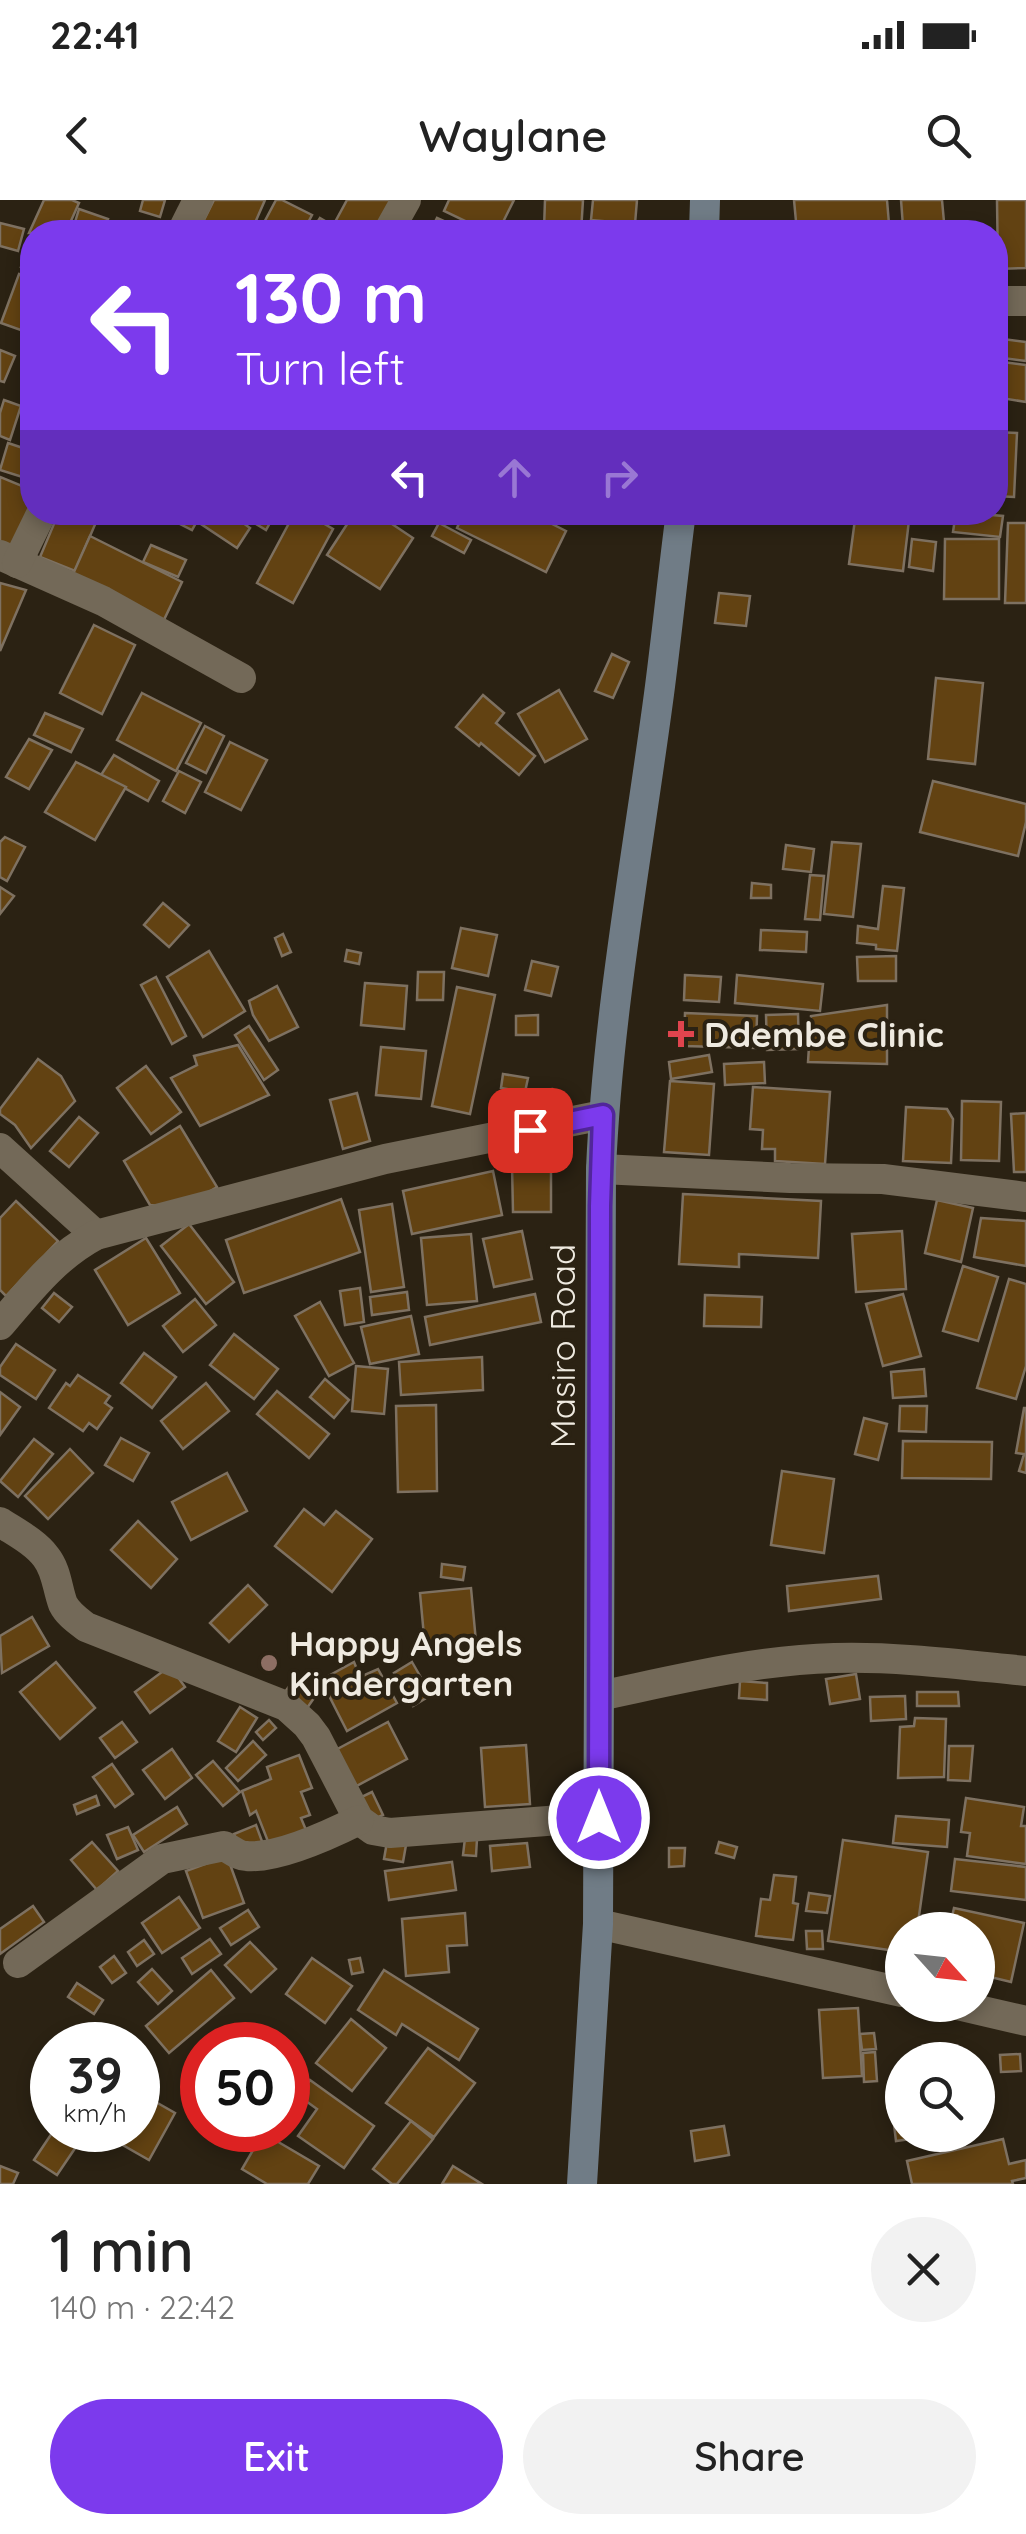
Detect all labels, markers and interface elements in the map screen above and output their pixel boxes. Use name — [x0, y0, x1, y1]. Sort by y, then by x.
text: 22:41 — [50, 11, 140, 59]
text: Waylane — [419, 107, 607, 163]
icon: back — [50, 108, 105, 163]
icon: search — [921, 108, 976, 163]
text: 130 m — [235, 253, 427, 341]
icon: left — [70, 260, 200, 390]
text: Turn left — [235, 340, 405, 396]
icon: left — [382, 450, 437, 505]
icon: ahead — [487, 450, 542, 505]
icon: right — [592, 450, 647, 505]
place label: Ddembe Clinic — [704, 1012, 944, 1056]
marker: Ddembe Clinic — [668, 1021, 694, 1047]
pin — [488, 1088, 573, 1173]
icon: arrive — [503, 1103, 558, 1158]
street label: Masiro Road — [540, 1244, 584, 1448]
place label: Happy Angels Kindergarten — [289, 1621, 522, 1705]
marker: Happy Angels Kindergarten — [258, 1652, 280, 1674]
position arrow — [547, 1766, 651, 1870]
north arrow — [885, 1912, 995, 2022]
map controls — [885, 1912, 995, 2152]
speed limit sign: 50 — [180, 2022, 310, 2152]
button: search — [885, 2042, 995, 2152]
text: 39 — [67, 2043, 123, 2106]
text: km/h — [63, 2097, 127, 2128]
text: 1 min — [50, 2212, 194, 2287]
button: close — [871, 2217, 976, 2322]
text: 140 m · 22:42 — [50, 2287, 235, 2327]
button: Exit — [50, 2399, 503, 2514]
button: Share — [523, 2399, 976, 2514]

